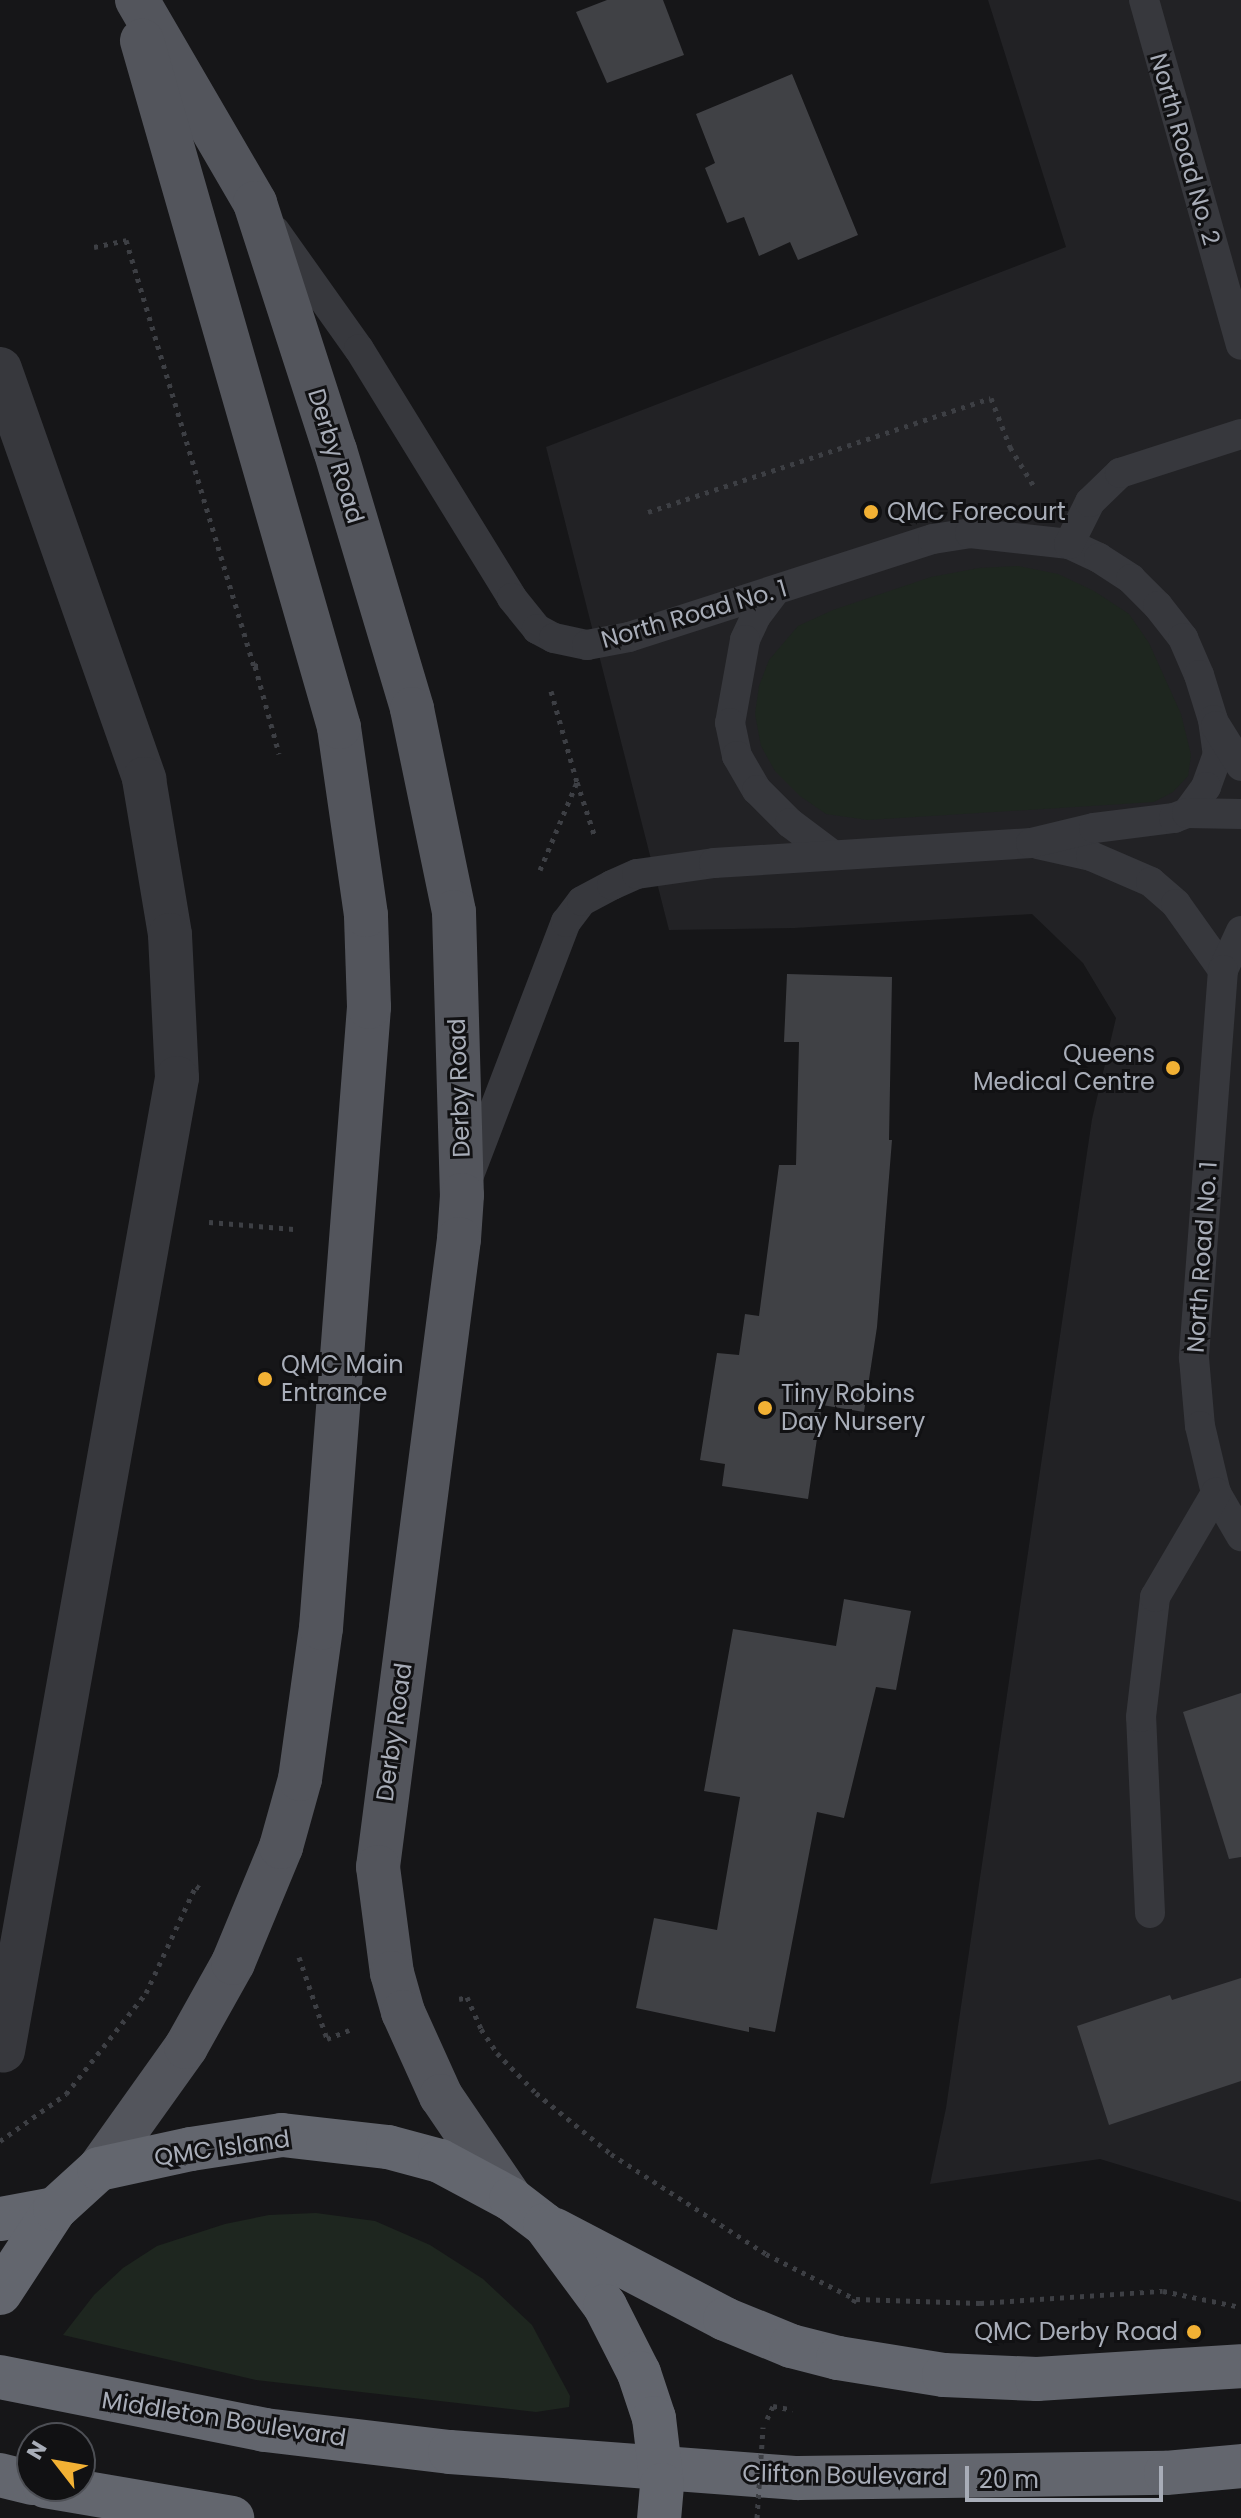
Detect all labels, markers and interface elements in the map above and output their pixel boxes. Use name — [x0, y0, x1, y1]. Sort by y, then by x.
street label: North Road No. 2 — [1144, 50, 1226, 248]
street label: Derby Road — [302, 385, 370, 527]
place label: QMC Forecourt — [887, 498, 1066, 526]
marker: QMC Forecourt — [862, 503, 880, 521]
street label: North Road No. 1 — [598, 574, 790, 654]
street label: Derby Road — [442, 1018, 476, 1158]
place label: Queens Medical Centre — [973, 1040, 1155, 1096]
marker: Queens Medical Centre — [1162, 1057, 1184, 1079]
street label: North Road No. 1 — [1181, 1160, 1223, 1354]
place label: QMC Main Entrance — [281, 1351, 404, 1407]
marker: QMC Main Entrance — [256, 1370, 274, 1388]
place label: Tiny Robins Day Nursery — [781, 1380, 925, 1436]
marker: Tiny Robins Day Nursery — [756, 1399, 774, 1417]
street label: Derby Road — [370, 1661, 418, 1803]
street label: QMC Island — [152, 2124, 292, 2172]
place label: QMC Derby Road — [974, 2318, 1178, 2346]
marker: QMC Derby Road — [1185, 2323, 1203, 2341]
street label: Middleton Boulevard — [100, 2385, 348, 2453]
north arrow — [16, 2422, 96, 2502]
text: N — [19, 2435, 54, 2465]
scale bar — [969, 2450, 1167, 2500]
street label: Clifton Boulevard — [742, 2459, 948, 2491]
text: 20 m — [979, 2463, 1039, 2496]

